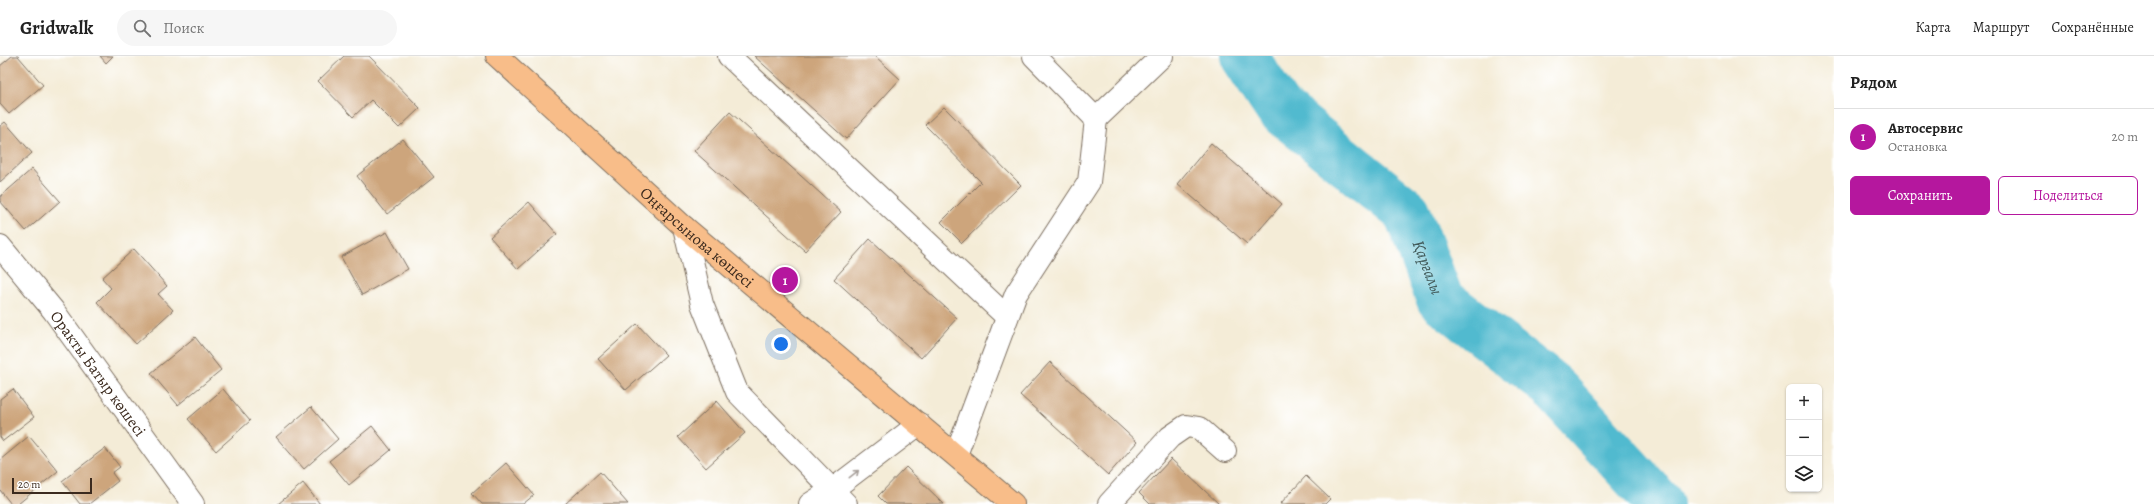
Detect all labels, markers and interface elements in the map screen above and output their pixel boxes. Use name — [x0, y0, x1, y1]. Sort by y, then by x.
search box — [117, 10, 397, 46]
text: Gridwalk — [20, 15, 93, 41]
icon: search — [131, 17, 153, 39]
text: Поиск — [163, 18, 204, 38]
text: Карта — [1916, 18, 1951, 37]
text: Маршрут — [1973, 18, 2029, 37]
text: Сохранённые — [2051, 18, 2134, 37]
text: Рядом — [1850, 71, 1897, 94]
text: Автосервис — [1888, 118, 1963, 138]
text: 1 — [1861, 128, 1865, 145]
text: 20 m — [2112, 128, 2138, 145]
text: Остановка — [1888, 138, 1947, 155]
button: Сохранить — [1850, 176, 1990, 215]
button: Поделиться — [1998, 176, 2138, 215]
street label: Оңғарсынова көшесі — [635, 182, 758, 293]
water label: Қарғалы — [1407, 237, 1448, 298]
pin: 1 — [772, 265, 798, 295]
street label: Оракты Батыр көшесі — [45, 306, 151, 441]
your location — [771, 334, 791, 354]
map controls — [1786, 384, 1822, 492]
button: + — [1786, 384, 1822, 420]
button: − — [1786, 420, 1822, 456]
button: layers — [1786, 456, 1822, 492]
one-way arrow — [848, 470, 859, 478]
scale bar — [12, 476, 92, 495]
text: 20 m — [18, 477, 40, 492]

